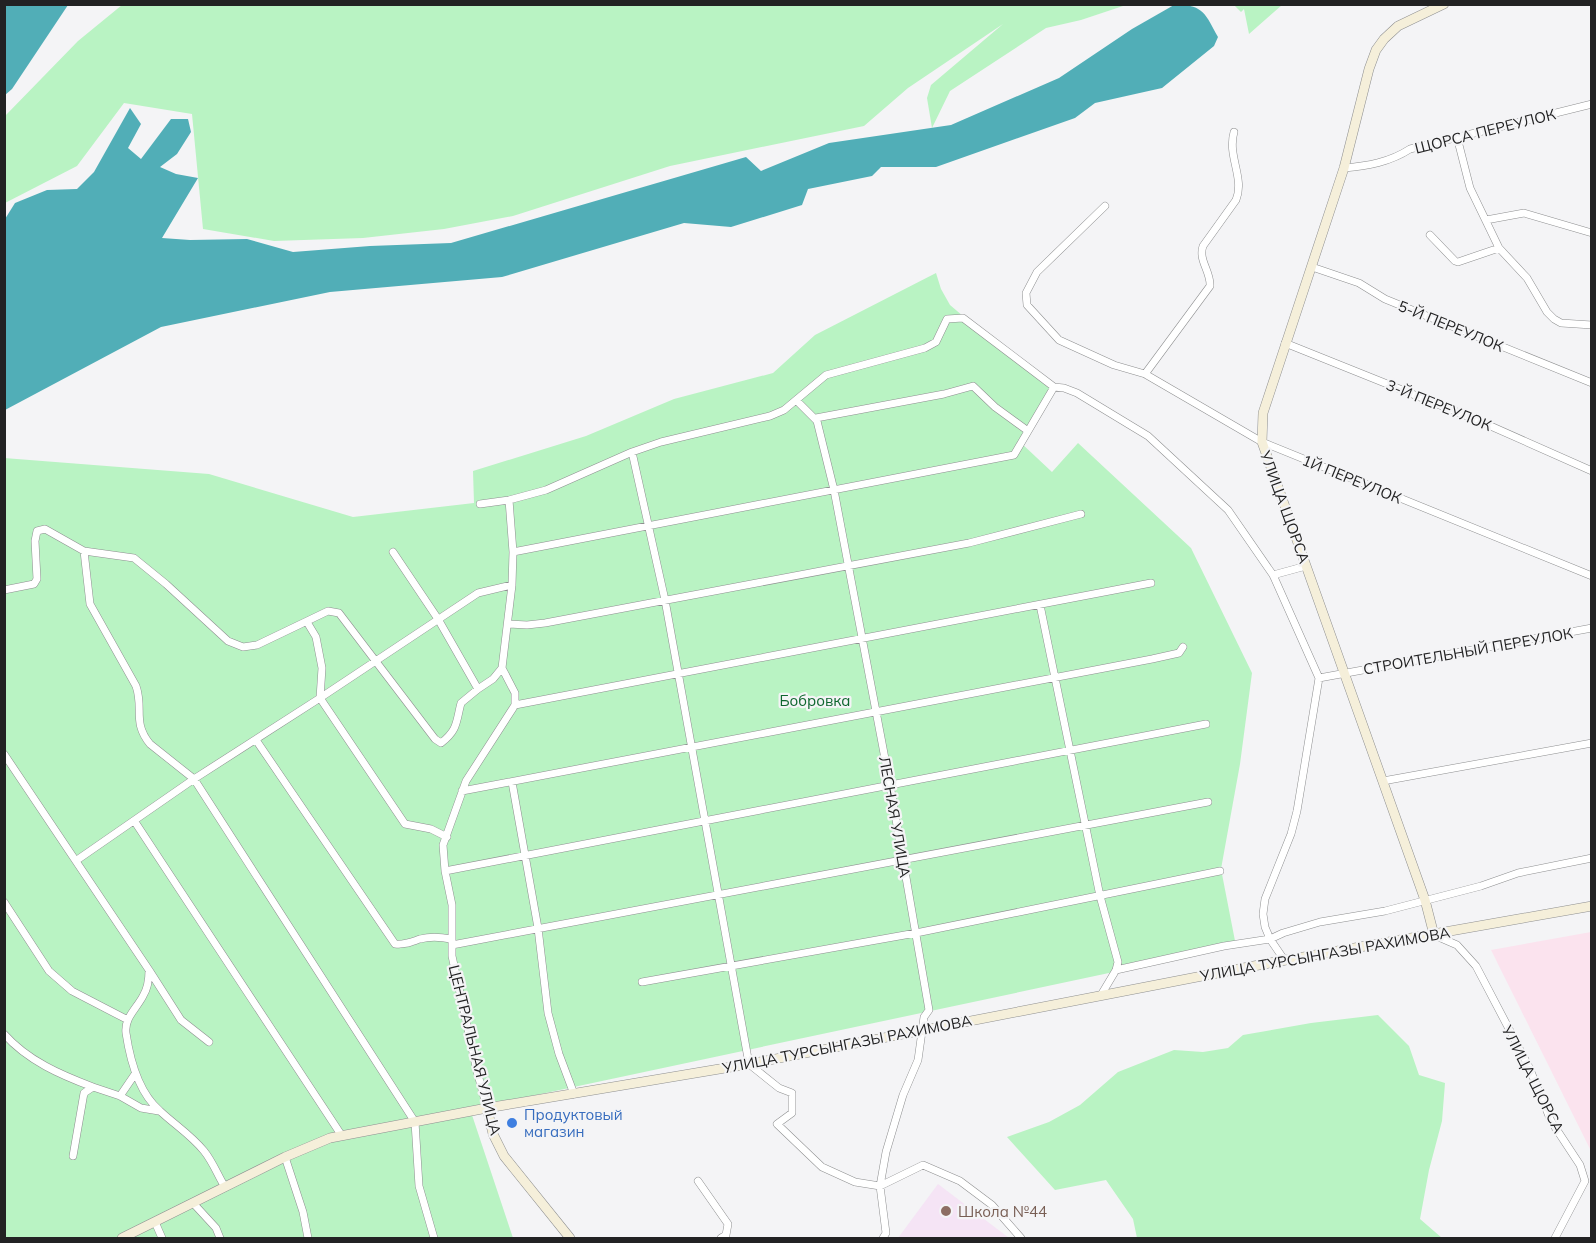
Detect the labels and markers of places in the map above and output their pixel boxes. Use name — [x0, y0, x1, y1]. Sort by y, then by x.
place label: Продуктовый магазин — [524, 1105, 623, 1141]
marker: Продуктовый магазин — [505, 1116, 519, 1130]
place label: Школа №44 — [958, 1202, 1047, 1221]
marker: Школа №44 — [939, 1204, 953, 1218]

